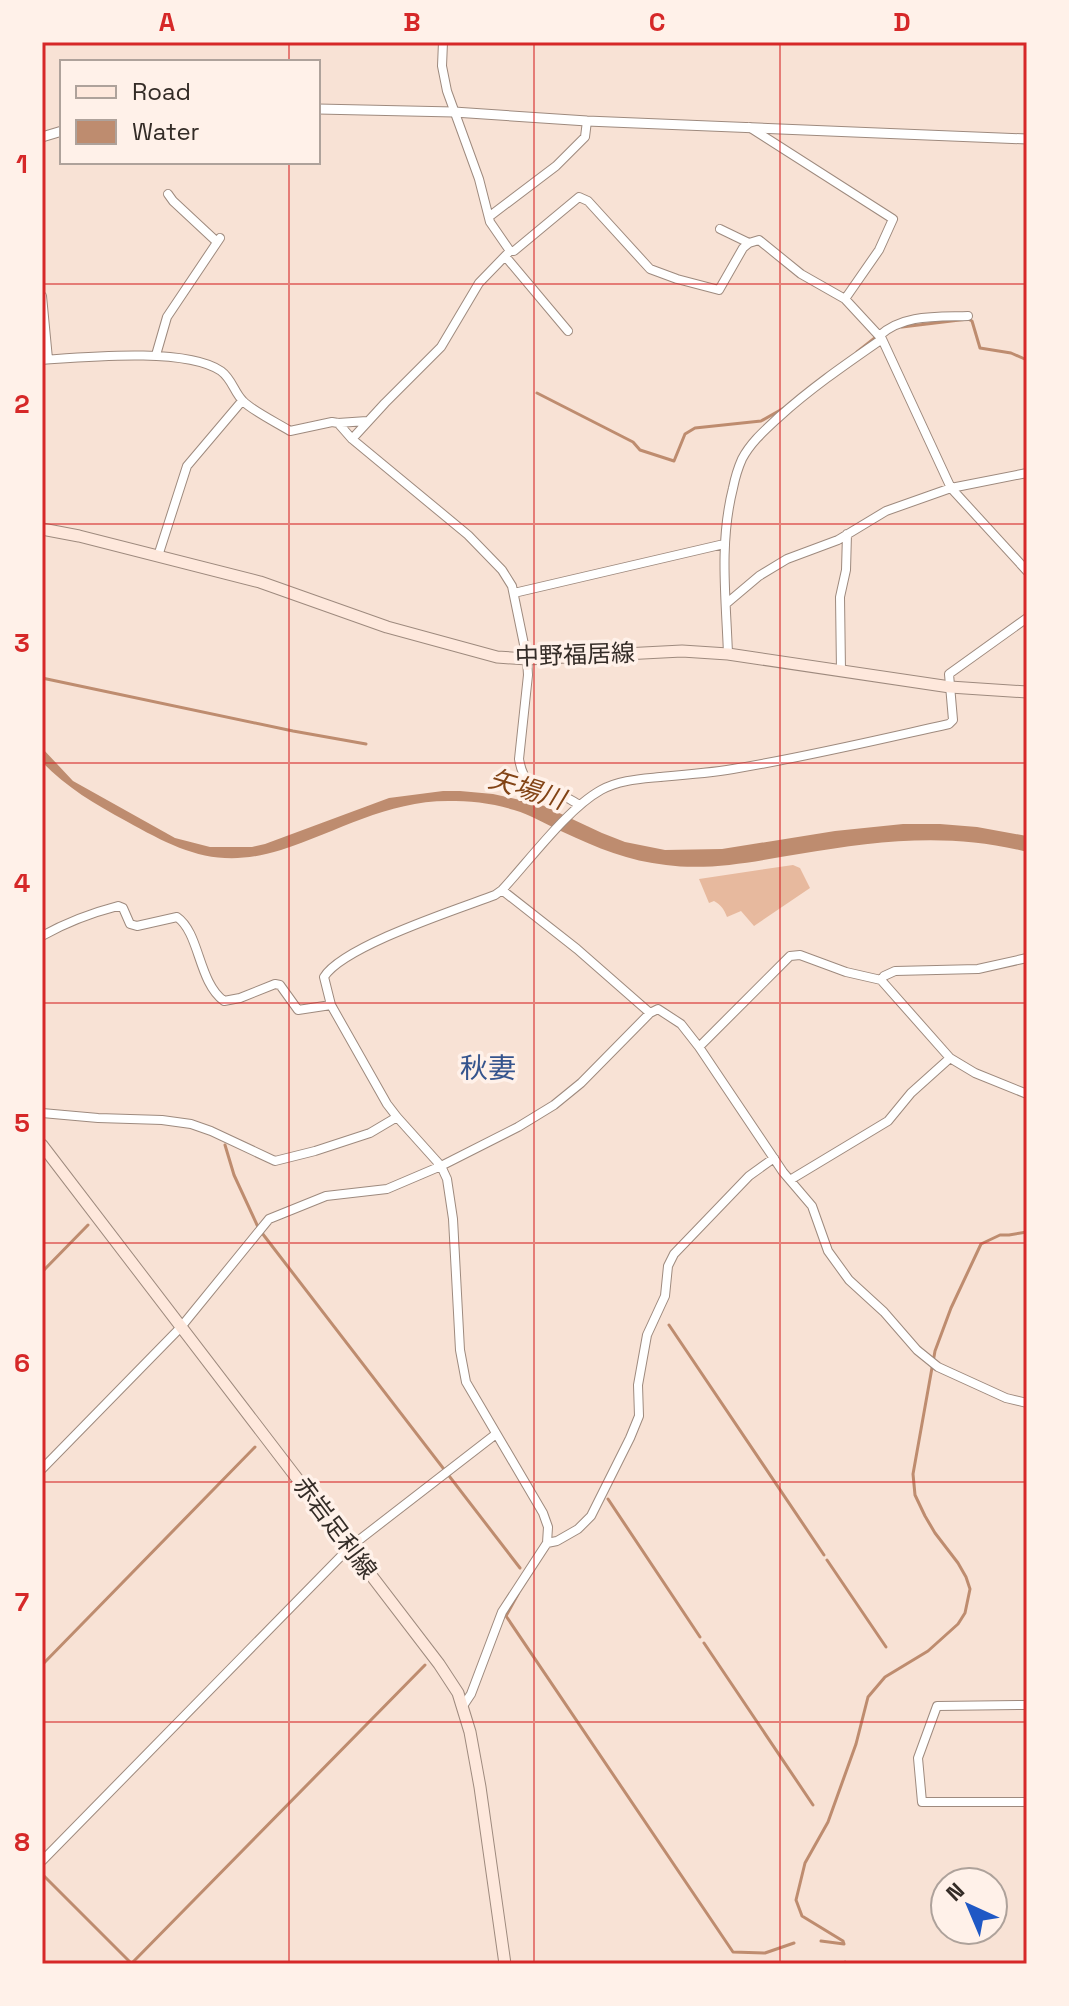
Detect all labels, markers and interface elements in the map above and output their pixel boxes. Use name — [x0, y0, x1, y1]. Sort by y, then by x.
text: A — [159, 5, 176, 39]
text: B — [403, 5, 421, 39]
text: C — [649, 5, 665, 39]
text: D — [893, 5, 911, 39]
legend — [60, 60, 320, 164]
text: Road — [132, 76, 191, 107]
text: Water — [132, 116, 200, 147]
text: 1 — [16, 147, 28, 181]
text: 2 — [14, 387, 30, 421]
text: 3 — [14, 626, 30, 660]
street label: 中野福居線 — [514, 637, 635, 672]
water label: 矢場川 — [485, 761, 572, 818]
text: 4 — [14, 866, 30, 900]
district label: 秋妻 — [460, 1050, 516, 1086]
text: 5 — [14, 1106, 30, 1140]
text: 6 — [14, 1346, 30, 1380]
street label: 赤岩足利線 — [287, 1470, 384, 1585]
text: 7 — [15, 1585, 29, 1619]
text: 8 — [14, 1825, 30, 1859]
north arrow — [929, 1866, 1009, 1946]
text: N — [940, 1876, 970, 1907]

